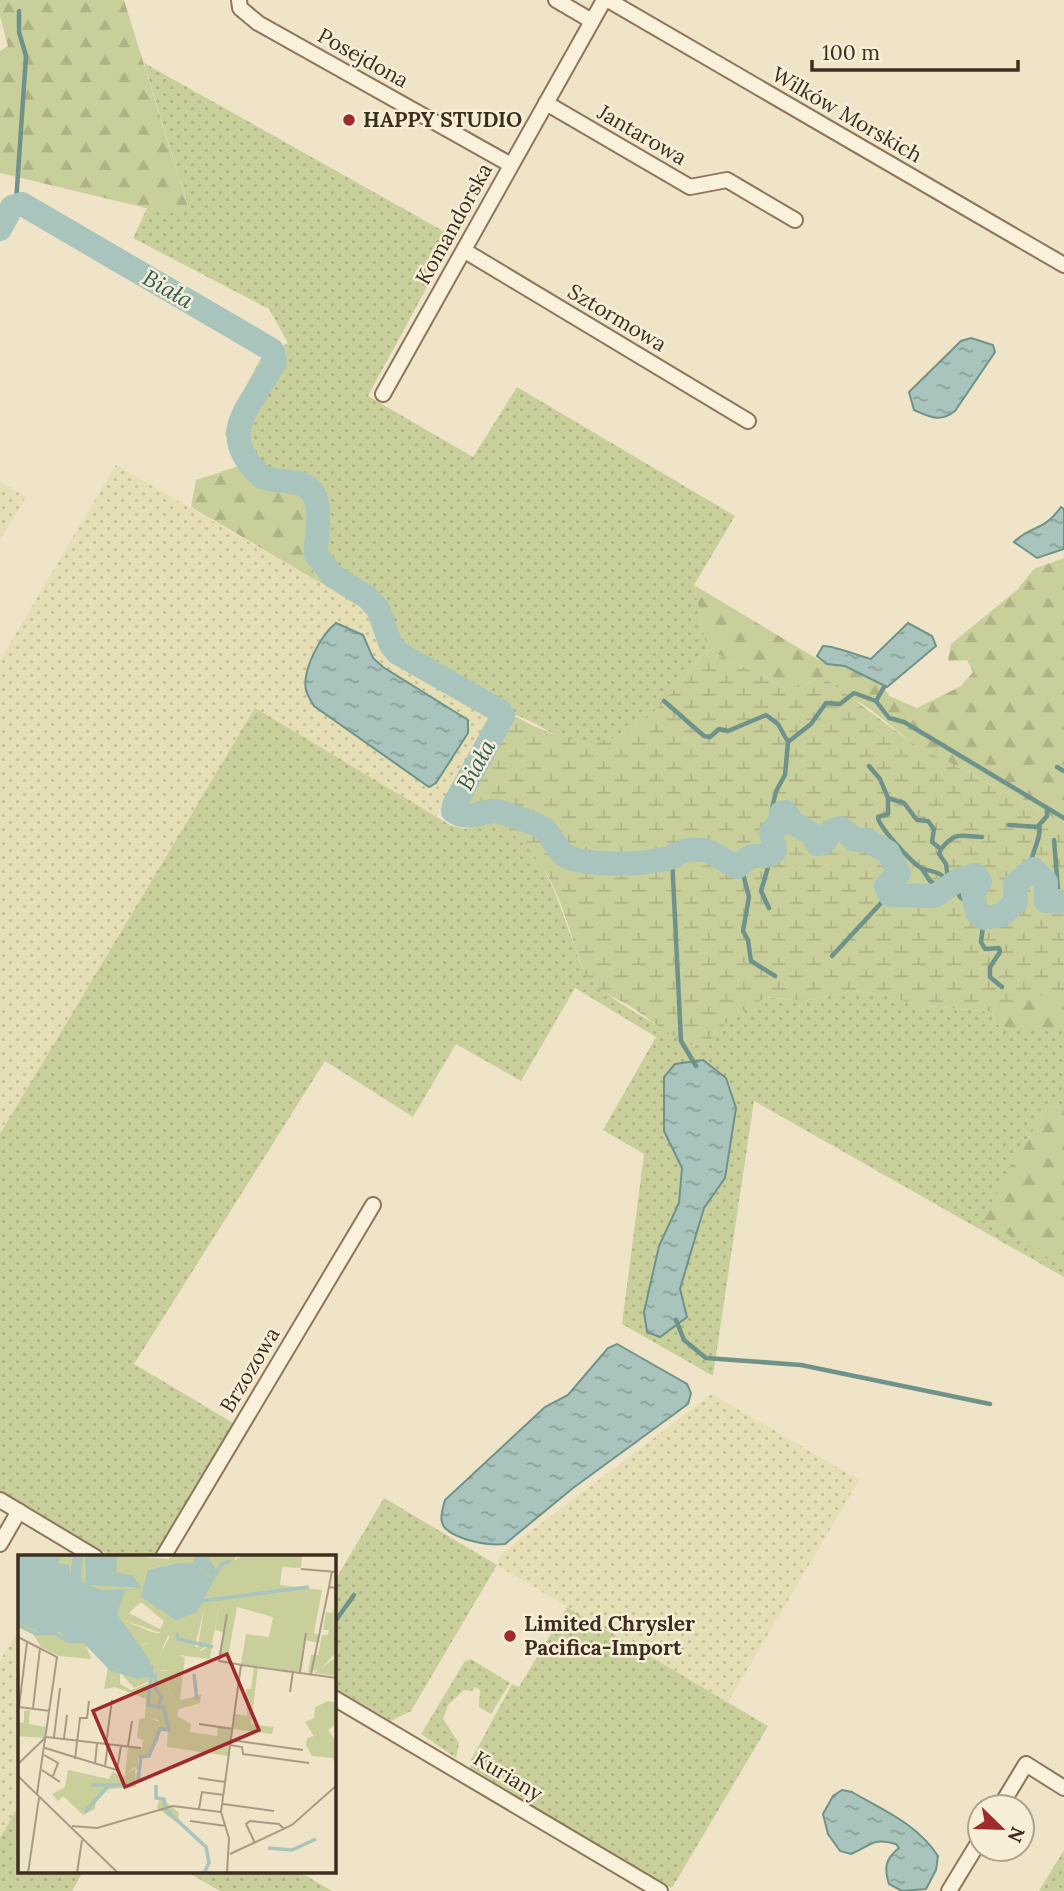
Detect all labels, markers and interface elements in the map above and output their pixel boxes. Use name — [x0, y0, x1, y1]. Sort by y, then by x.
street label: Posejdona — [313, 22, 414, 94]
scale bar — [812, 28, 1018, 72]
text: 100 m — [822, 39, 880, 66]
street label: Wilków Morskich — [767, 61, 927, 168]
street label: Jantarowa — [592, 98, 692, 171]
place label: HAPPY STUDIO — [363, 106, 522, 133]
marker: HAPPY STUDIO — [341, 112, 357, 128]
street label: Komandorska — [409, 158, 498, 289]
water label: Biała — [138, 263, 199, 315]
street label: Sztormowa — [563, 278, 672, 358]
water label: Biała — [450, 734, 501, 795]
street label: Brzozowa — [214, 1322, 286, 1417]
inset map — [18, 1555, 336, 1874]
place label: Limited Chrysler Pacifica-Import — [524, 1610, 695, 1661]
marker: Limited Chrysler Pacifica-Import — [502, 1628, 518, 1644]
street label: Kuriany — [469, 1744, 548, 1807]
north arrow — [966, 1793, 1036, 1863]
text: N — [1003, 1823, 1031, 1846]

